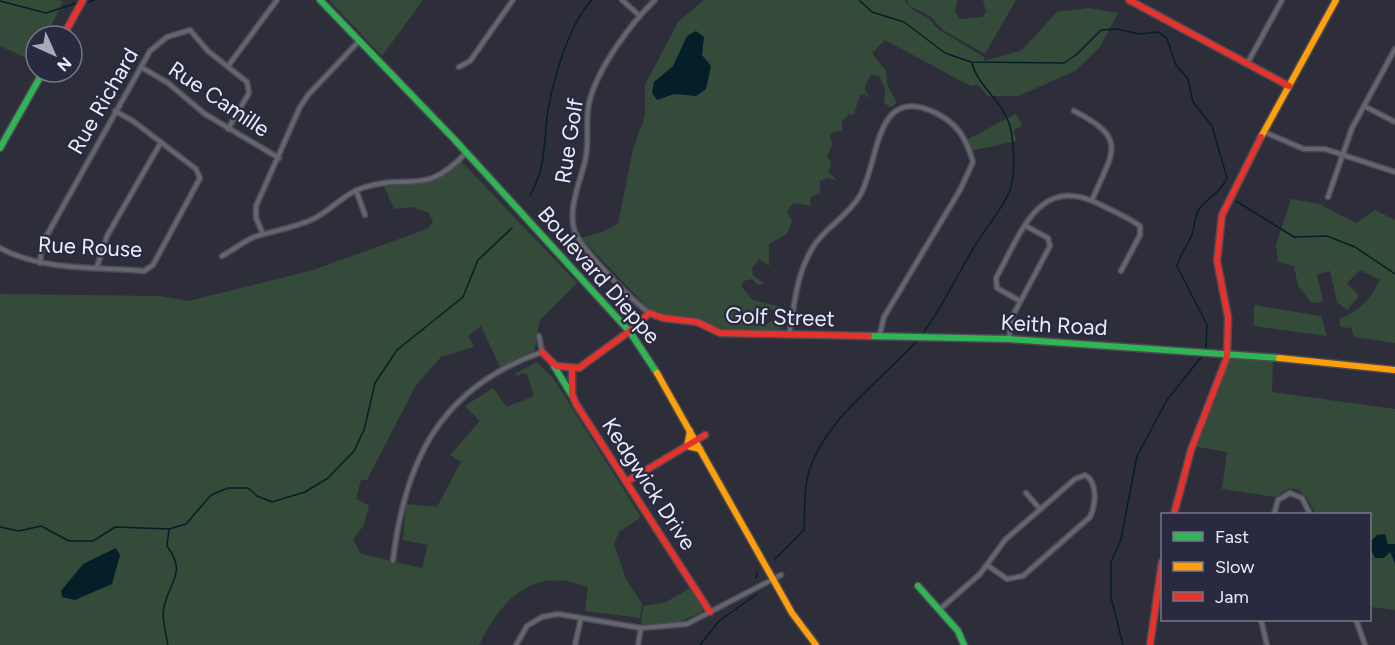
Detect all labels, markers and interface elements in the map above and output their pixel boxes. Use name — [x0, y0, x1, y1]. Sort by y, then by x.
north arrow — [24, 24, 84, 84]
street label: Rue Richard — [62, 43, 144, 159]
text: N — [53, 53, 75, 75]
street label: Rue Camille — [163, 55, 275, 143]
street label: Rue Golf — [549, 96, 589, 186]
street label: Boulevard Dieppe — [532, 201, 666, 349]
street label: Rue Rouse — [37, 231, 143, 263]
street label: Golf Street — [725, 302, 835, 332]
street label: Keith Road — [1000, 309, 1108, 341]
street label: Kedgwick Drive — [596, 413, 702, 555]
legend — [1161, 513, 1371, 621]
text: Fast — [1215, 526, 1249, 548]
text: Slow — [1215, 556, 1254, 578]
text: Jam — [1215, 586, 1249, 608]

